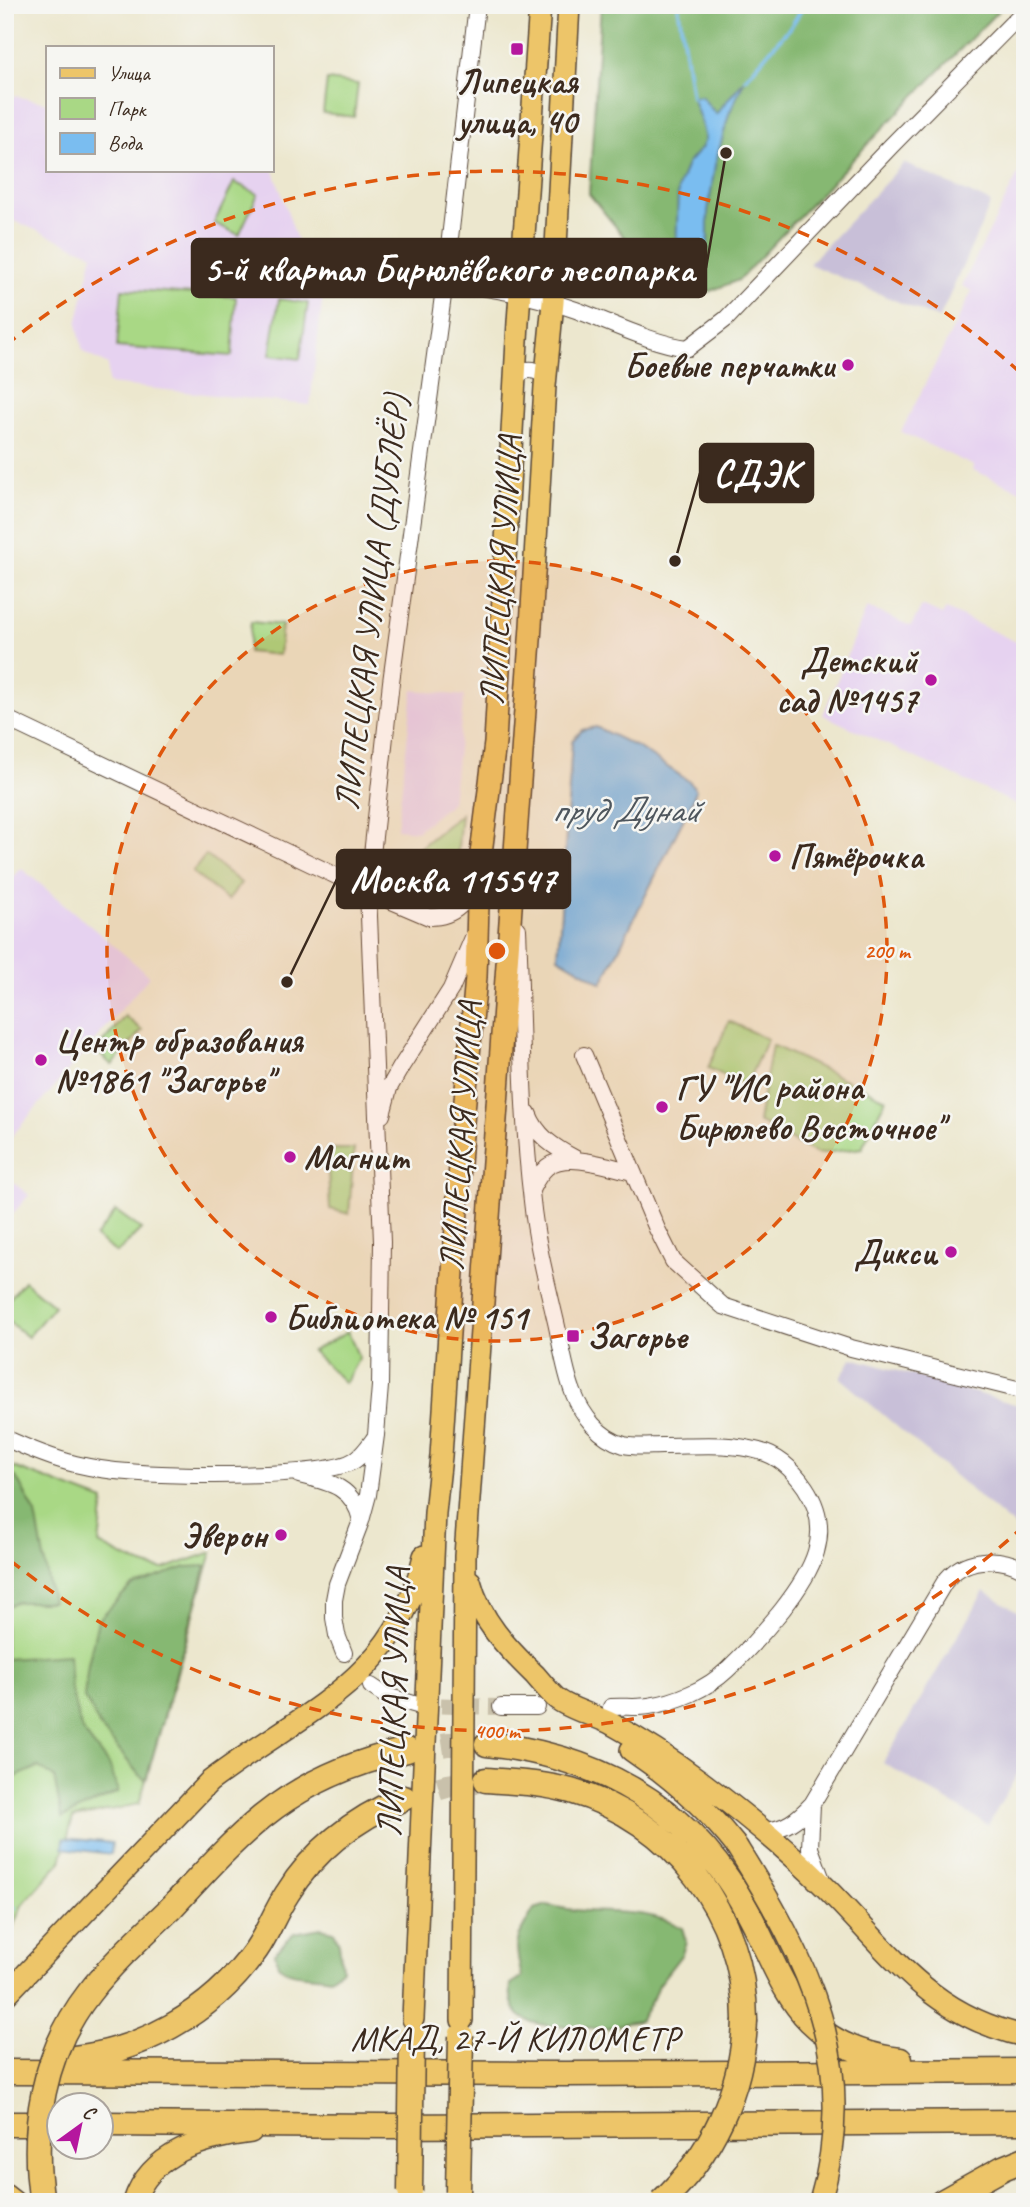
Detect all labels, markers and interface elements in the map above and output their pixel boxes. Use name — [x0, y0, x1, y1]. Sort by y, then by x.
marker: Липецкая улица, 40 — [509, 41, 525, 57]
legend — [46, 46, 273, 172]
place label: Липецкая улица, 40 — [454, 59, 580, 144]
text: Улица — [108, 60, 151, 86]
text: Парк — [108, 96, 148, 122]
text: Вода — [108, 130, 144, 156]
callout: 5-й квартал Бирюлёвского лесопарка — [192, 239, 706, 297]
text: 5-й квартал Бирюлёвского лесопарка — [203, 245, 697, 292]
place label: Боевые перчатки — [624, 343, 837, 388]
marker: Боевые перчатки — [840, 357, 856, 373]
street label: ЛИПЕЦКАЯ УЛИЦА (ДУБЛЁР) — [324, 389, 420, 812]
street label: ЛИПЕЦКАЯ УЛИЦА — [469, 433, 532, 706]
callout: СДЭК — [700, 444, 813, 502]
text: СДЭК — [714, 450, 806, 497]
place label: Детский сад №1457 — [776, 638, 920, 723]
marker: Детский сад №1457 — [923, 672, 939, 688]
water label: пруд Дунай — [551, 786, 706, 833]
place label: Пятёрочка — [789, 834, 926, 879]
marker: Пятёрочка — [767, 848, 783, 864]
callout: Москва 115547 — [337, 850, 570, 908]
text: Москва 115547 — [350, 856, 559, 903]
text: 200 m — [864, 938, 912, 964]
centre of rings — [485, 939, 509, 963]
street label: ЛИПЕЦКАЯ УЛИЦА — [429, 999, 492, 1272]
place label: Центр образования №1861 "Загорье" — [55, 1018, 305, 1103]
marker: Центр образования №1861 "Загорье" — [33, 1052, 49, 1068]
place label: ГУ "ИС района Бирюлево Восточное" — [676, 1065, 951, 1150]
marker: ГУ "ИС района Бирюлево Восточное" — [654, 1099, 670, 1115]
place label: Магнит — [304, 1135, 410, 1180]
marker: Магнит — [282, 1149, 298, 1165]
place label: Дикси — [854, 1230, 939, 1275]
marker: Дикси — [943, 1244, 959, 1260]
place label: Библиотека № 151 — [285, 1295, 530, 1340]
marker: Библиотека № 151 — [263, 1309, 279, 1325]
place label: Загорье — [587, 1314, 690, 1359]
marker: Загорье — [565, 1328, 581, 1344]
place label: Эверон — [182, 1513, 269, 1558]
marker: Эверон — [273, 1527, 289, 1543]
street label: ЛИПЕЦКАЯ УЛИЦА — [366, 1565, 421, 1837]
text: 400 m — [474, 1718, 522, 1744]
street label: МКАД, 27-Й КИЛОМЕТР — [351, 2016, 684, 2061]
north arrow — [46, 2092, 116, 2162]
text: С — [78, 2100, 101, 2127]

